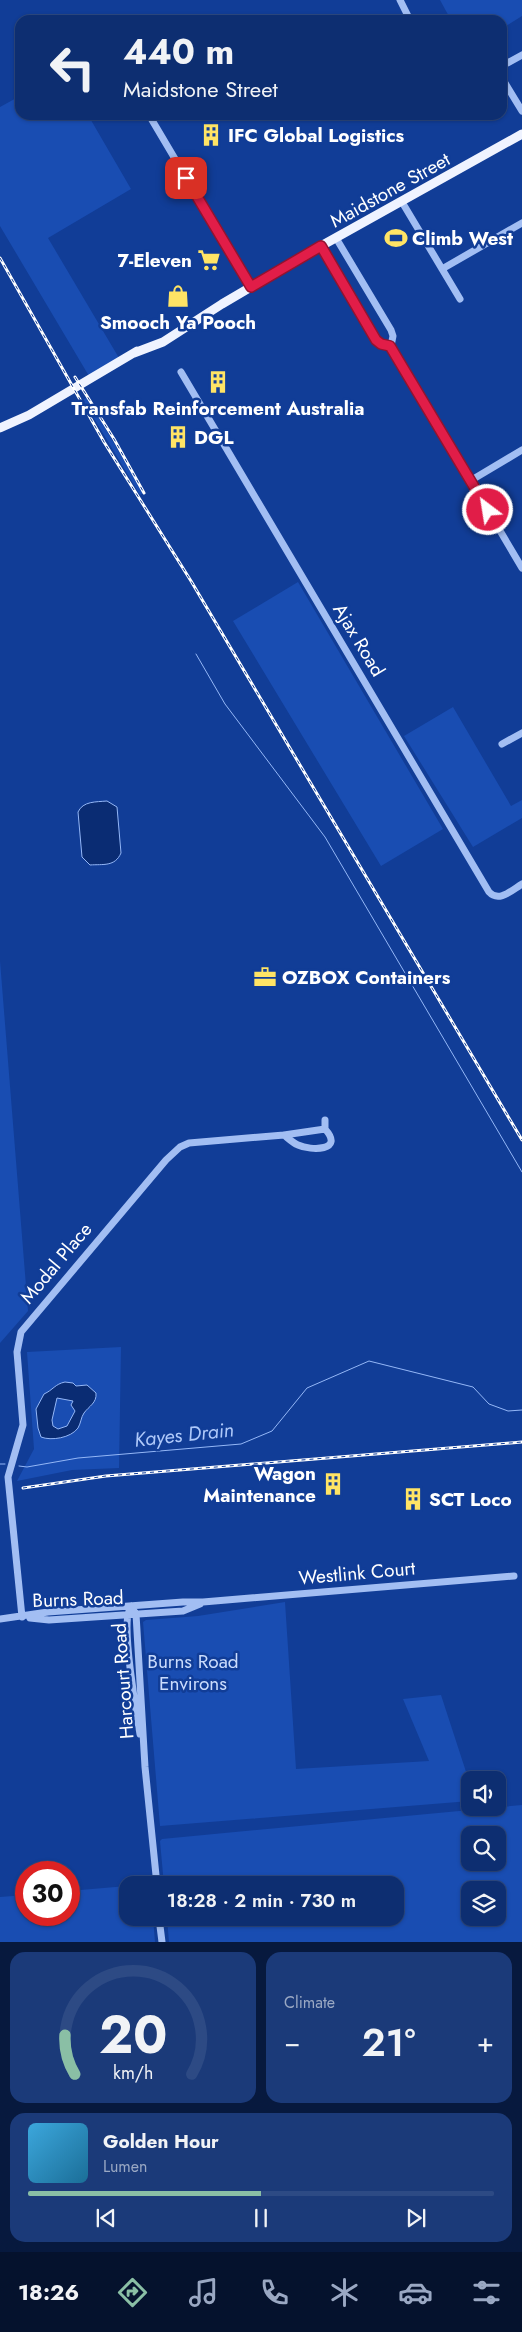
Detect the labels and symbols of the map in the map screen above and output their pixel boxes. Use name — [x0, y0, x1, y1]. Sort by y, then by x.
building icon: IFC Global Logistics — [198, 122, 224, 148]
place label: IFC Global Logistics — [228, 122, 405, 149]
street label: Maidstone Street — [325, 146, 455, 234]
pin — [165, 157, 207, 199]
sports icon: Climb West — [383, 225, 409, 251]
place label: Climb West — [412, 225, 513, 252]
place label: 7-Eleven — [118, 247, 192, 274]
supermarket icon: 7-Eleven — [196, 247, 222, 273]
shop icon: Smooch Ya Pooch — [165, 283, 191, 309]
place label: Smooch Ya Pooch — [100, 309, 256, 336]
building icon: Transfab Reinforcement Australia — [205, 369, 231, 395]
place label: Transfab Reinforcement Australia — [72, 395, 364, 422]
building icon: DGL — [165, 424, 191, 450]
place label: DGL — [194, 424, 233, 451]
position arrow — [461, 483, 513, 535]
street label: Ajax Road — [327, 598, 391, 682]
office icon: OZBOX Containers — [252, 964, 278, 990]
place label: OZBOX Containers — [282, 964, 451, 991]
street label: Modal Place — [14, 1216, 98, 1309]
water label: Kayes Drain — [133, 1415, 235, 1455]
place label: Wagon Maintenance — [203, 1460, 316, 1509]
building icon: Wagon Maintenance — [320, 1471, 346, 1497]
building icon: SCT Loco — [400, 1486, 426, 1512]
place label: SCT Loco — [429, 1486, 512, 1513]
street label: Westlink Court — [297, 1554, 417, 1592]
street label: Burns Road — [32, 1584, 124, 1614]
street label: Harcourt Road — [105, 1622, 141, 1740]
park label: Burns Road Environs — [147, 1648, 239, 1697]
speed limit sign: 30 — [15, 1861, 80, 1926]

